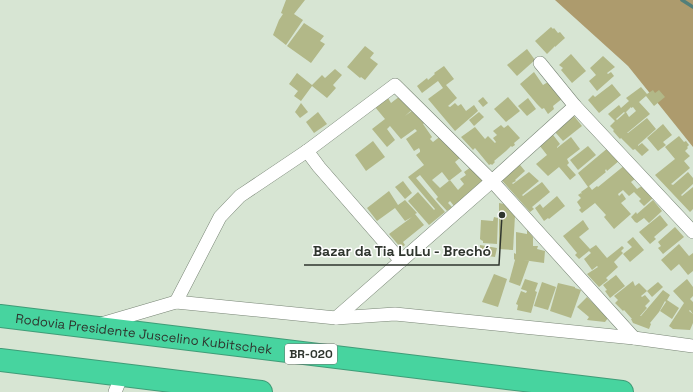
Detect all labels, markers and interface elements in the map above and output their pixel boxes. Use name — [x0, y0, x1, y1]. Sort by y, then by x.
callout: Bazar da Tia LuLu - Brechó — [304, 239, 499, 265]
text: Bazar da Tia LuLu - Brechó — [313, 242, 491, 260]
street label: Rodovia Presidente Juscelino Kubitschek — [15, 309, 273, 358]
road number: BR-020 — [285, 344, 337, 364]

